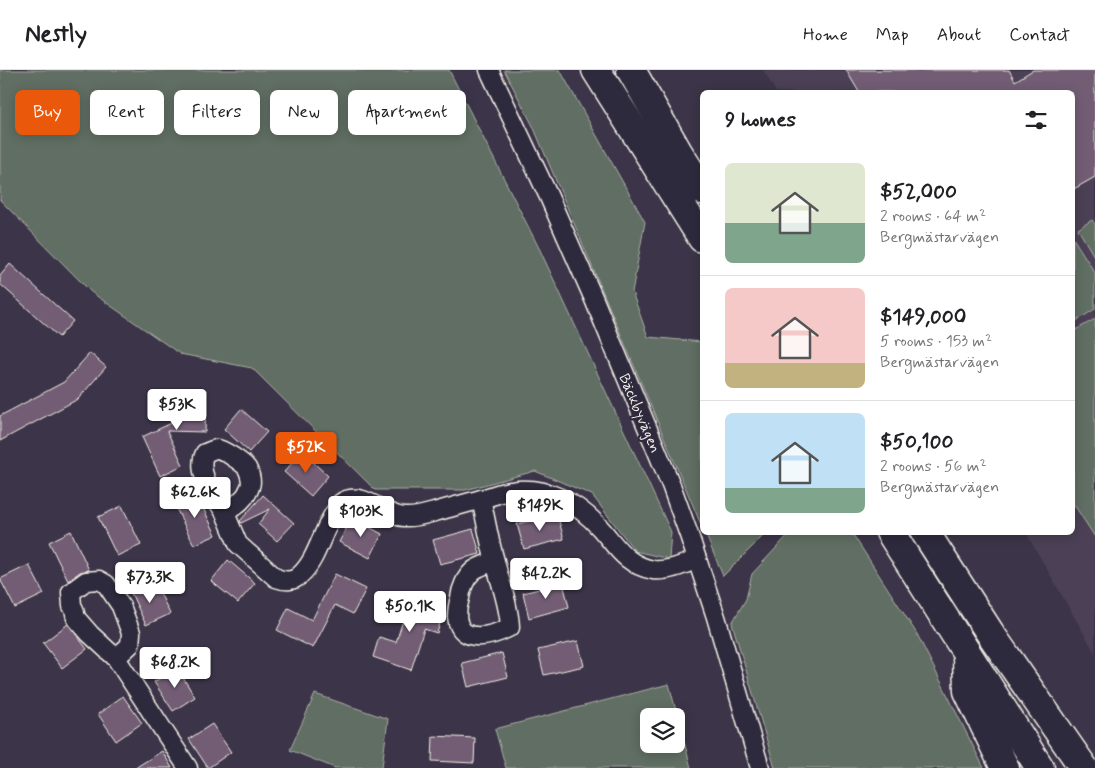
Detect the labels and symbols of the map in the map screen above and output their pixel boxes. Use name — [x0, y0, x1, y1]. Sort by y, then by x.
street label: Bäckbyvägen — [613, 371, 665, 456]
pin: $53K — [147, 388, 207, 431]
pin: $52K — [276, 432, 336, 474]
pin: $62.6K — [154, 476, 236, 519]
pin: $149K — [505, 490, 575, 532]
pin: $103K — [326, 496, 396, 538]
pin: $42.2K — [505, 558, 587, 600]
pin: $73.3K — [109, 562, 191, 604]
pin: $50.1K — [369, 590, 451, 633]
pin: $68.2K — [134, 646, 216, 689]

